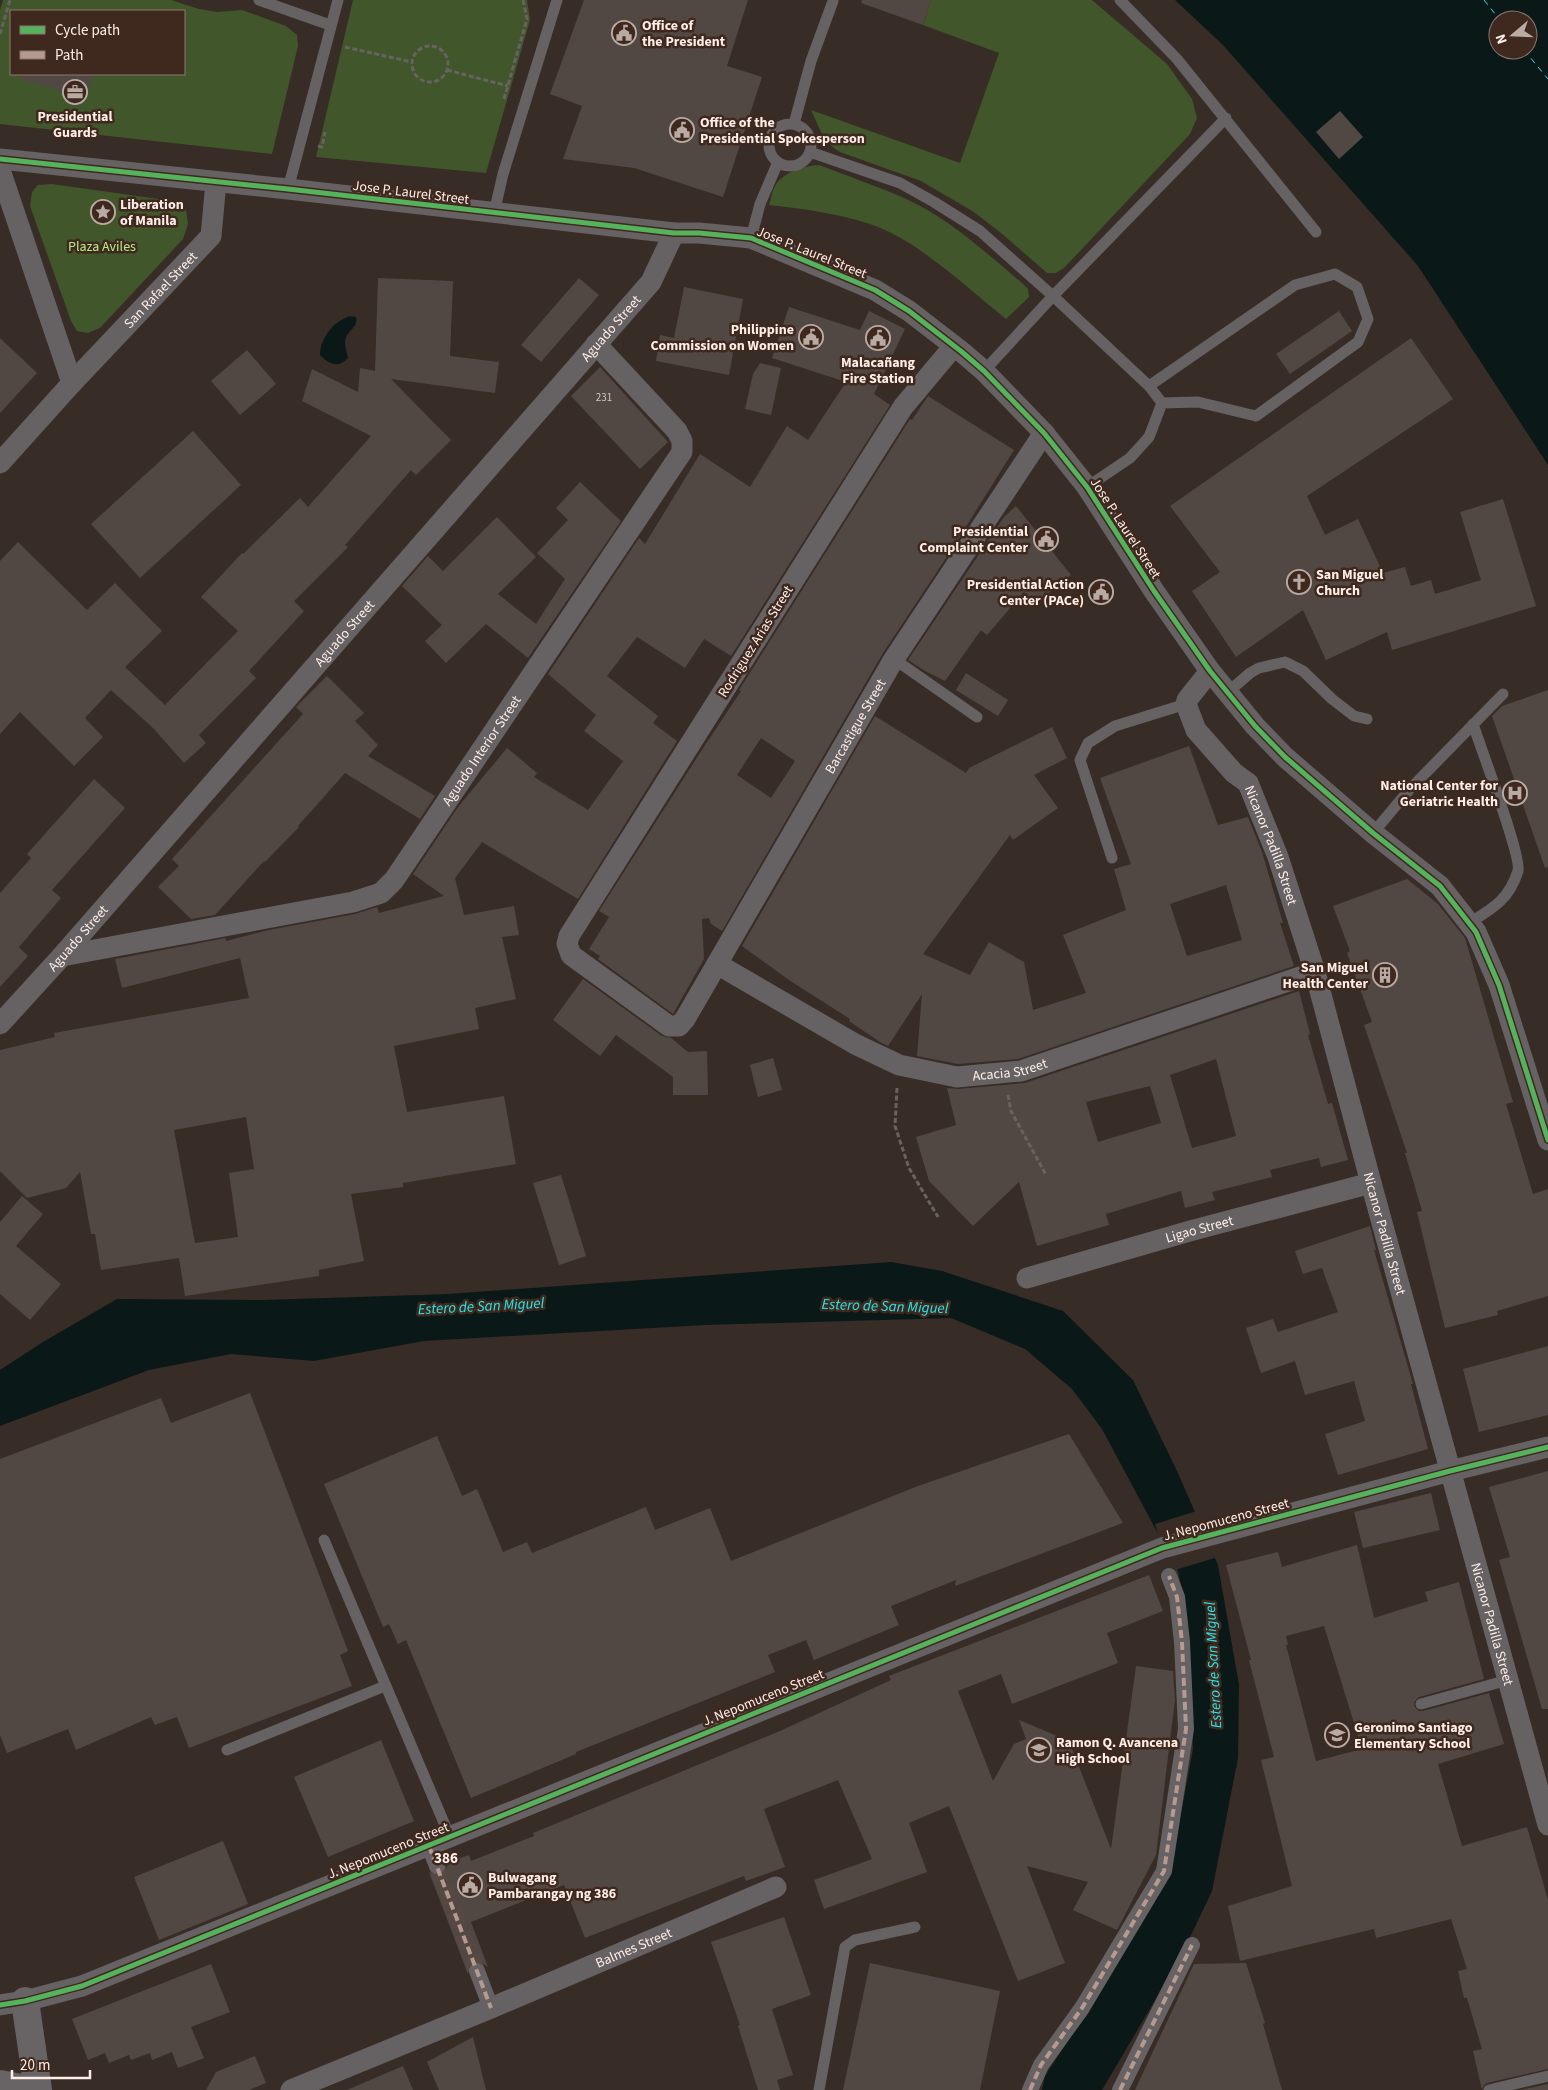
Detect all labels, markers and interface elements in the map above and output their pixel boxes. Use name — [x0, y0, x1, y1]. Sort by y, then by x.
legend — [10, 10, 185, 75]
north arrow — [1488, 10, 1538, 60]
place label: Office of the President — [642, 16, 726, 52]
text: Cycle path — [55, 20, 120, 41]
public building icon: Office of the President — [611, 20, 637, 46]
text: N — [1491, 31, 1513, 47]
text: Path — [55, 45, 83, 66]
office icon: Presidential Guards — [62, 79, 88, 105]
place label: Presidential Guards — [38, 107, 112, 143]
place label: Office of the Presidential Spokesperson — [700, 113, 865, 149]
public building icon: Office of the Presidential Spokesperson — [669, 117, 695, 143]
street label: Jose P. Laurel Street — [352, 176, 470, 210]
place label: Liberation of Manila — [120, 195, 184, 231]
place icon: Liberation of Manila — [90, 199, 116, 225]
street label: Jose P. Laurel Street — [754, 222, 870, 284]
park label: Plaza Aviles — [68, 237, 136, 257]
street label: San Rafael Street — [120, 247, 203, 333]
street label: Aguado Street — [577, 291, 646, 366]
place label: Philippine Commission on Women — [650, 320, 794, 356]
public building icon: Philippine Commission on Women — [798, 324, 824, 350]
public building icon: Malacañang Fire Station — [865, 325, 891, 351]
place label: Malacañang Fire Station — [841, 353, 916, 389]
house number: 231 — [596, 390, 612, 405]
street label: Jose P. Laurel Street — [1085, 474, 1166, 583]
place label: Presidential Complaint Center — [919, 522, 1028, 558]
public building icon: Presidential Complaint Center — [1033, 526, 1059, 552]
place label: San Miguel Church — [1316, 565, 1383, 601]
church icon: San Miguel Church — [1286, 569, 1312, 595]
place label: Presidential Action Center (PACe) — [967, 575, 1084, 611]
public building icon: Presidential Action Center (PACe) — [1088, 579, 1114, 605]
street label: Rodriguez Arias Street — [713, 581, 799, 701]
street label: Aguado Street — [310, 596, 380, 671]
street label: Barcastigue Street — [820, 675, 891, 778]
street label: Aguado Interior Street — [438, 692, 527, 810]
place label: National Center for Geriatric Health — [1380, 776, 1498, 812]
hospital icon: National Center for Geriatric Health — [1502, 780, 1528, 806]
street label: Nicanor Padilla Street — [1239, 783, 1302, 908]
street label: Aguado Street — [44, 901, 113, 976]
place label: San Miguel Health Center — [1283, 958, 1368, 994]
building icon: San Miguel Health Center — [1372, 962, 1398, 988]
street label: Acacia Street — [972, 1054, 1050, 1086]
street label: Nicanor Padilla Street — [1358, 1170, 1411, 1298]
street label: Ligao Street — [1163, 1211, 1236, 1249]
water label: Estero de San Miguel — [417, 1293, 545, 1320]
water label: Estero de San Miguel — [821, 1294, 949, 1319]
street label: J. Nepomuceno Street — [1161, 1493, 1292, 1546]
street label: Nicanor Padilla Street — [1465, 1561, 1518, 1688]
water label: Estero de San Miguel — [1200, 1601, 1227, 1729]
street label: J. Nepomuceno Street — [700, 1664, 827, 1731]
place label: Geronimo Santiago Elementary School — [1354, 1718, 1473, 1754]
school or university icon: Geronimo Santiago Elementary School — [1324, 1722, 1350, 1748]
place label: Ramon Q. Avancena High School — [1056, 1733, 1178, 1769]
school or university icon: Ramon Q. Avancena High School — [1026, 1737, 1052, 1763]
street label: J. Nepomuceno Street — [325, 1817, 452, 1884]
district label: 386 — [434, 1848, 458, 1869]
place label: Bulwagang Pambarangay ng 386 — [488, 1868, 616, 1904]
public building icon: Bulwagang Pambarangay ng 386 — [457, 1872, 483, 1898]
street label: Balmes Street — [593, 1923, 675, 1973]
scale bar — [12, 2048, 90, 2080]
text: 20 m — [20, 2055, 50, 2076]

